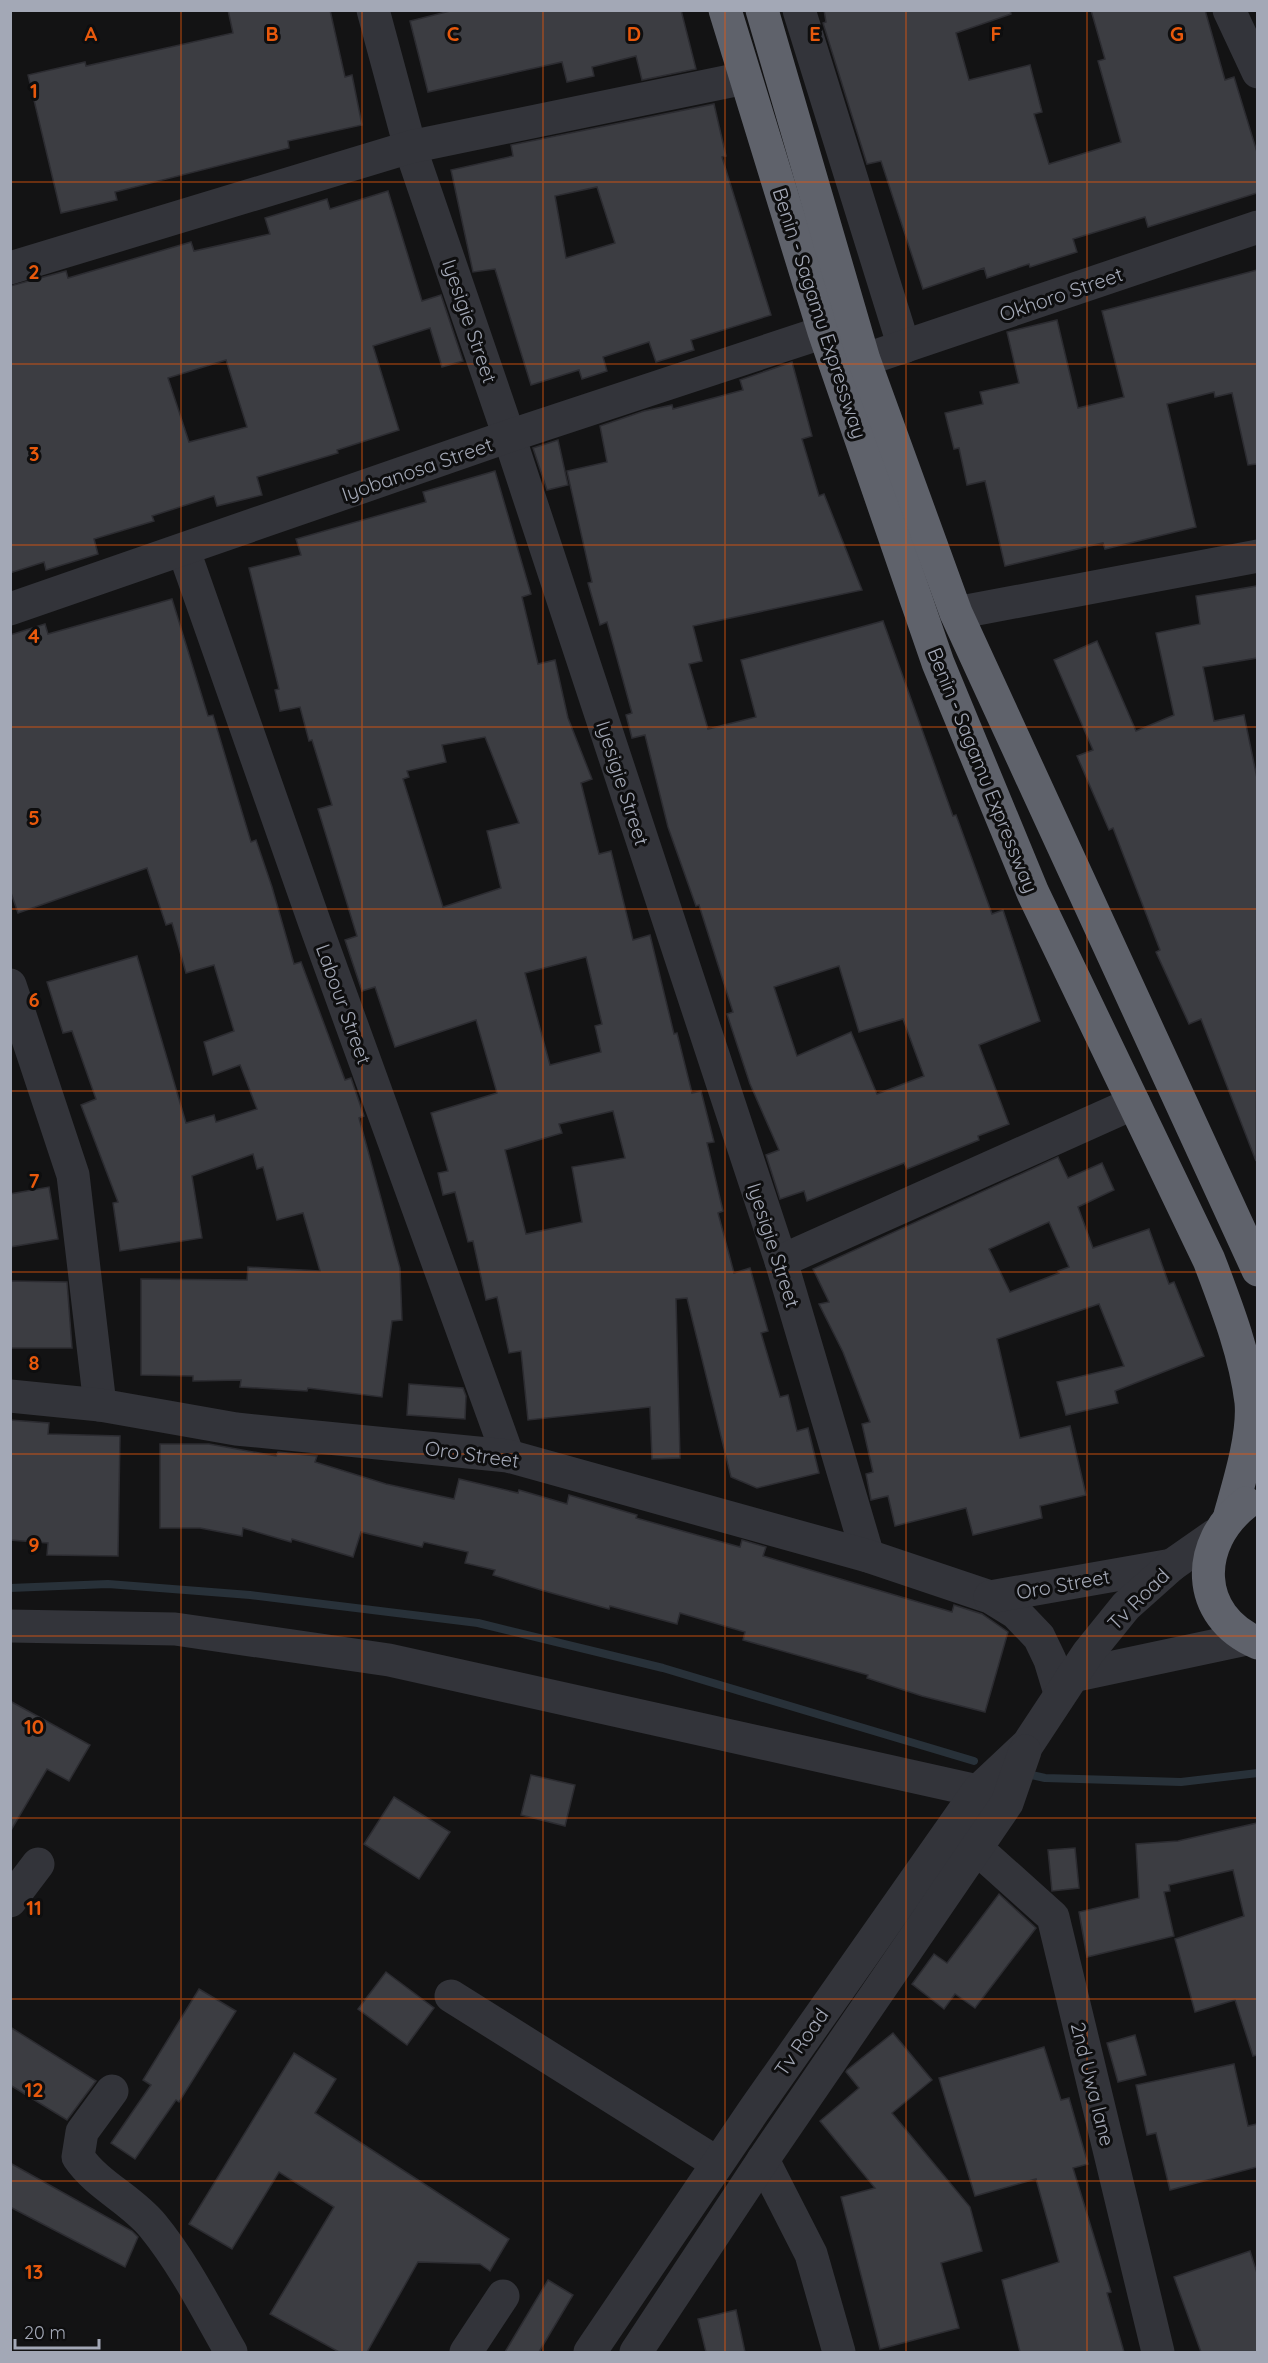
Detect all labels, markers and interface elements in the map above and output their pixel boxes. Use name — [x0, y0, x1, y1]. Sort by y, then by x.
text: A — [85, 21, 98, 46]
text: B — [265, 21, 279, 46]
text: C — [447, 21, 460, 46]
text: D — [627, 21, 641, 46]
text: E — [809, 21, 821, 46]
text: F — [990, 21, 1002, 46]
text: G — [1170, 21, 1184, 46]
text: 1 — [30, 78, 38, 103]
street label: Benin - Sagamu Expressway — [768, 184, 872, 442]
street label: Iyesigie Street — [437, 256, 503, 386]
text: 2 — [28, 259, 40, 284]
street label: Okhoro Street — [996, 261, 1126, 327]
street label: Iyobanosa Street — [338, 431, 496, 507]
text: 3 — [29, 441, 39, 466]
text: 4 — [28, 623, 40, 648]
street label: Benin - Sagamu Expressway — [922, 644, 1044, 896]
street label: Iyesigie Street — [591, 718, 655, 849]
text: 5 — [28, 805, 40, 830]
street label: Labour Street — [311, 940, 377, 1068]
text: 6 — [28, 987, 40, 1012]
text: 7 — [29, 1168, 40, 1193]
street label: Iyesigie Street — [742, 1180, 806, 1311]
text: 8 — [29, 1350, 40, 1375]
street label: Oro Street — [423, 1435, 521, 1473]
text: 9 — [28, 1532, 40, 1557]
street label: Oro Street — [1014, 1563, 1112, 1605]
street label: Tv Road — [1102, 1563, 1174, 1635]
text: 10 — [24, 1714, 44, 1739]
text: 11 — [26, 1895, 42, 1920]
street label: Tv Road — [769, 2003, 833, 2081]
street label: 2nd Uwa lane — [1066, 2019, 1120, 2149]
text: 12 — [24, 2077, 44, 2102]
text: 13 — [25, 2259, 43, 2284]
scale bar — [15, 2312, 99, 2350]
text: 20 m — [24, 2321, 66, 2344]

